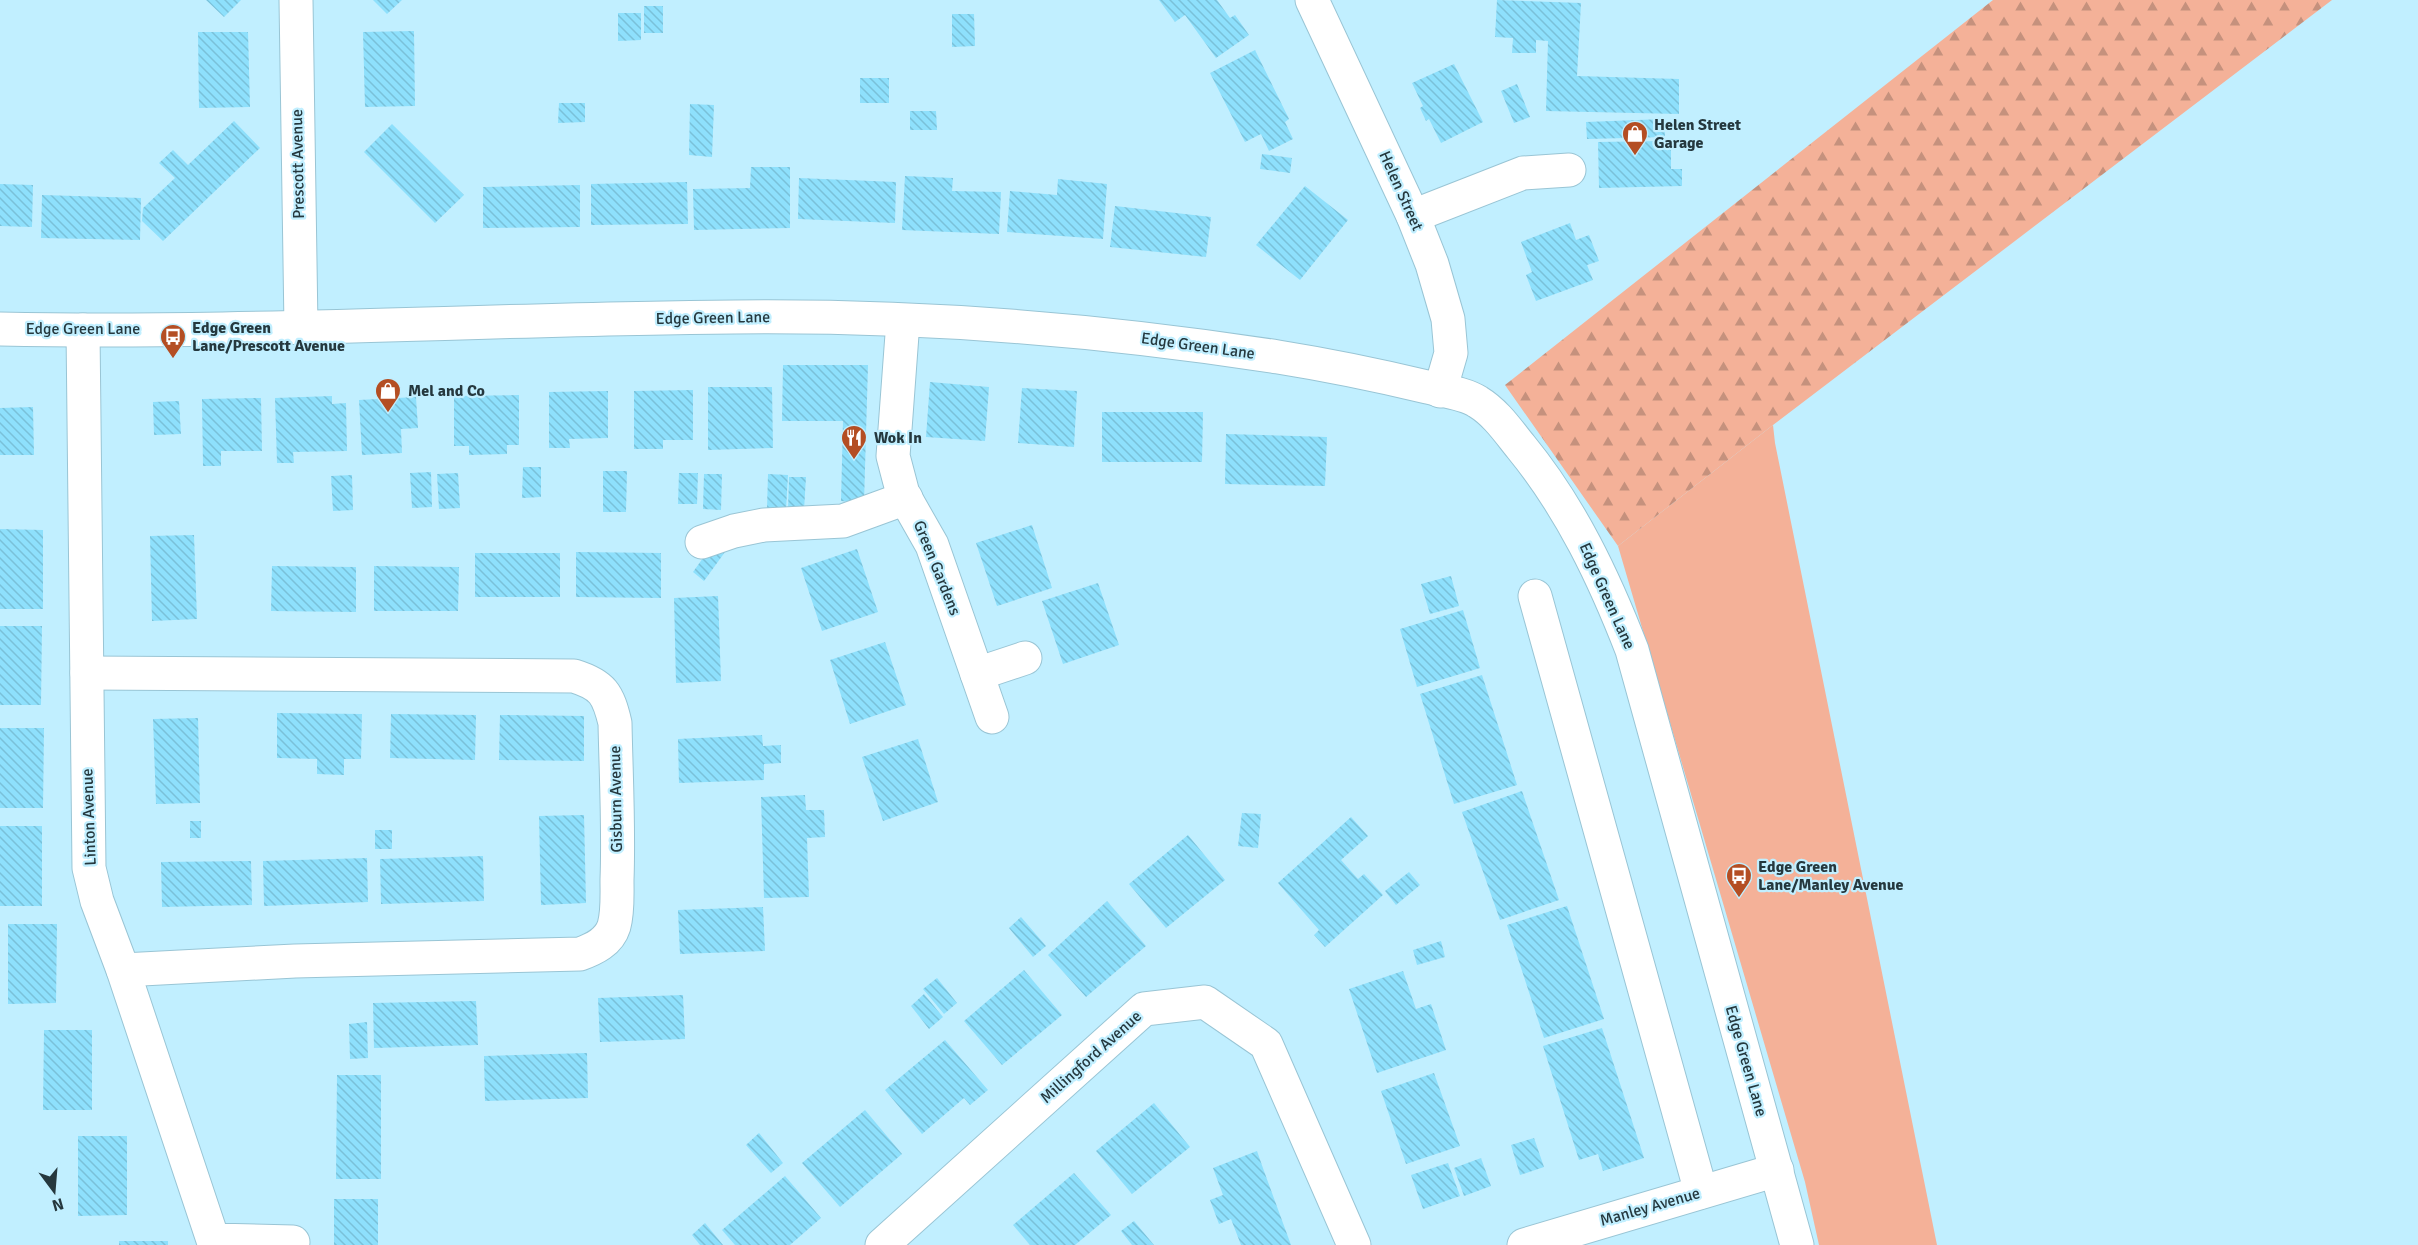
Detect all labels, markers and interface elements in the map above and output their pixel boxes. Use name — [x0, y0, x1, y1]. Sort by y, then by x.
street label: Prescott Avenue — [287, 109, 309, 219]
place label: Helen Street Garage — [1654, 115, 1741, 153]
shop icon: Helen Street Garage — [1620, 119, 1650, 157]
street label: Helen Street — [1375, 148, 1428, 234]
street label: Edge Green Lane — [656, 307, 770, 329]
place label: Edge Green Lane/Prescott Avenue — [192, 318, 345, 356]
street label: Edge Green Lane — [26, 319, 140, 339]
bus stop icon: Edge Green Lane/Prescott Avenue — [158, 322, 188, 360]
street label: Edge Green Lane — [1140, 328, 1256, 364]
shop icon: Mel and Co — [373, 376, 403, 414]
place label: Mel and Co — [408, 381, 485, 401]
restaurant icon: Wok In — [839, 423, 869, 461]
place label: Wok In — [874, 428, 922, 448]
street label: Green Gardens — [909, 518, 965, 618]
street label: Edge Green Lane — [1575, 540, 1639, 652]
street label: Gisburn Avenue — [605, 745, 627, 853]
street label: Linton Avenue — [77, 768, 101, 866]
place label: Edge Green Lane/Manley Avenue — [1758, 857, 1904, 895]
bus stop icon: Edge Green Lane/Manley Avenue — [1724, 861, 1754, 899]
street label: Edge Green Lane — [1721, 1003, 1771, 1119]
street label: Millingford Avenue — [1036, 1006, 1146, 1108]
north arrow — [24, 1161, 84, 1221]
street label: Manley Avenue — [1598, 1183, 1702, 1231]
text: N — [50, 1193, 66, 1216]

